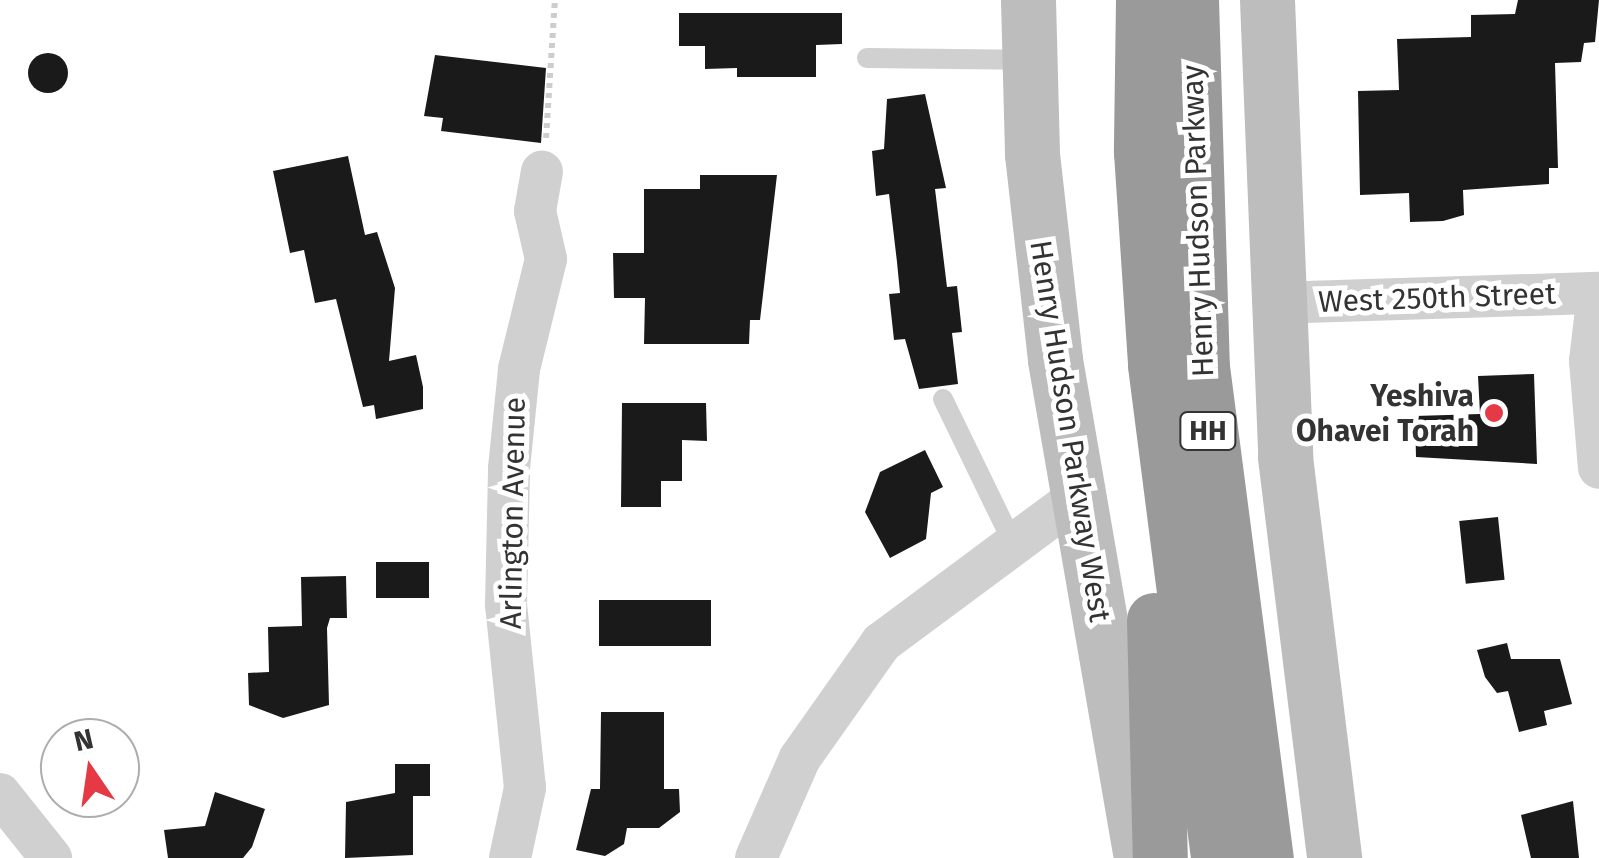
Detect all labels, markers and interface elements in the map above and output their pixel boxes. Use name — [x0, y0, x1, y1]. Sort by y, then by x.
street label: Henry Hudson Parkway — [1175, 64, 1221, 378]
street label: Henry Hudson Parkway West — [1022, 238, 1118, 624]
street label: West 250th Street — [1317, 276, 1557, 320]
place label: Yeshiva Ohavei Torah — [1296, 378, 1474, 448]
street label: Arlington Avenue — [493, 397, 533, 629]
marker: Yeshiva Ohavei Torah — [1483, 402, 1505, 424]
road number: HH — [1178, 408, 1238, 454]
north arrow — [40, 718, 140, 818]
text: N — [71, 722, 96, 758]

